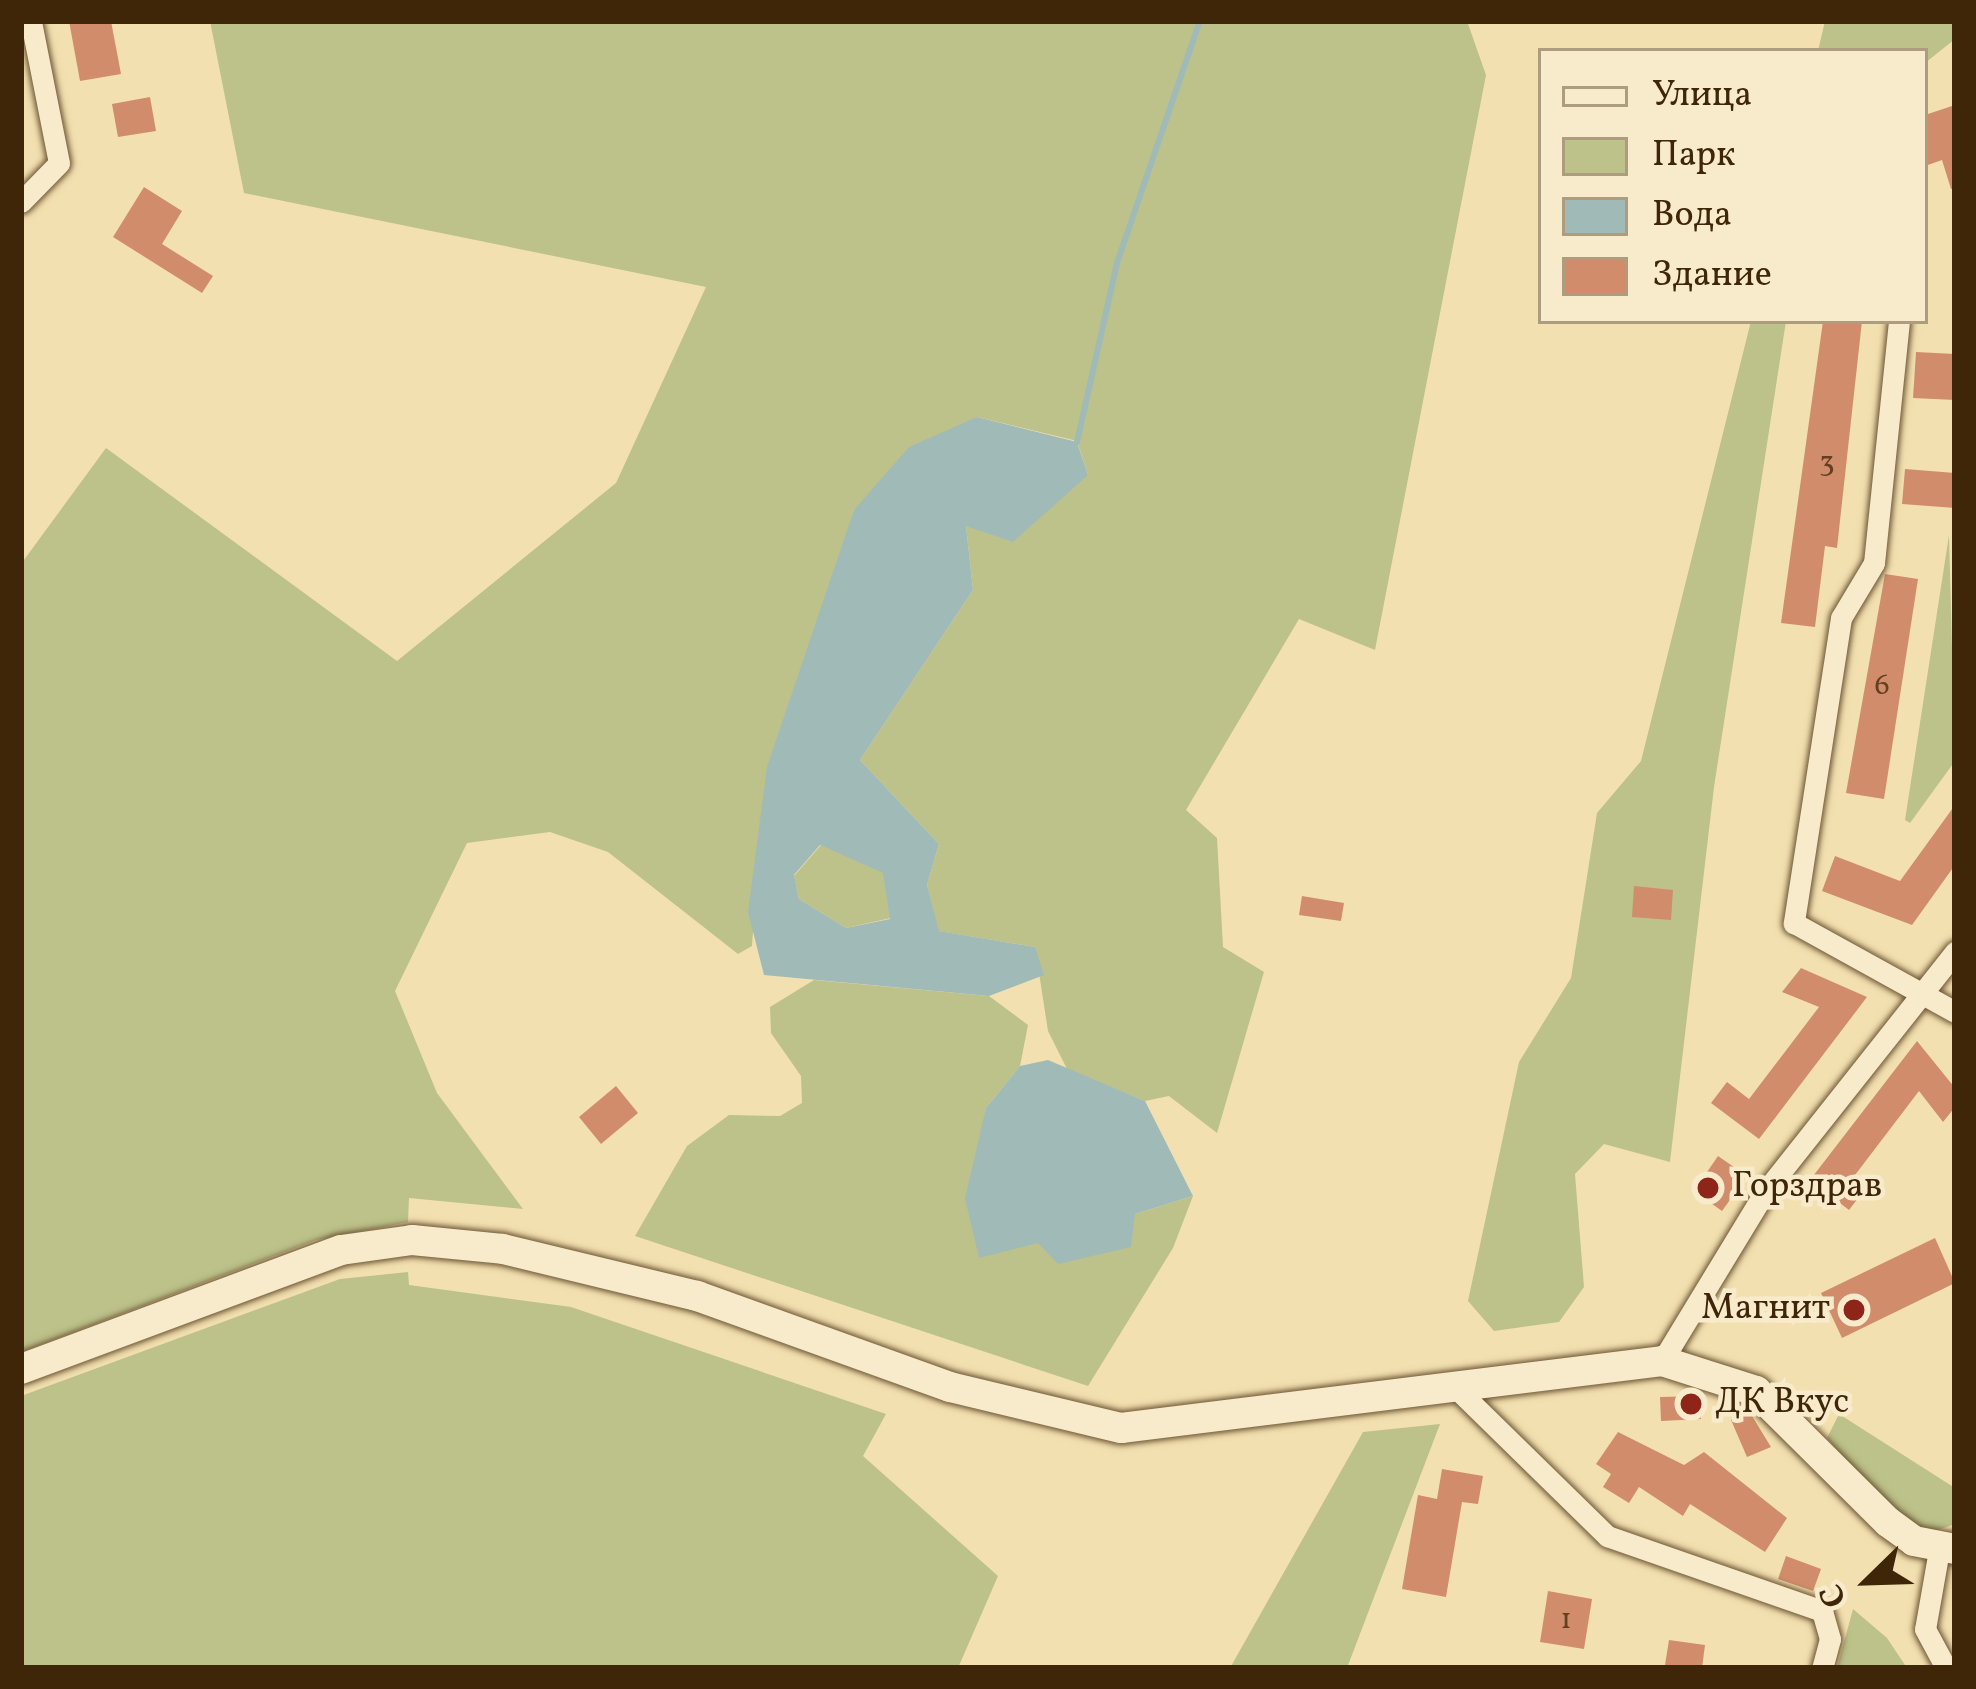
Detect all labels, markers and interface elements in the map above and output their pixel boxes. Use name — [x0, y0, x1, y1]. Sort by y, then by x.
legend — [1538, 48, 1928, 324]
text: Улица — [1652, 71, 1752, 121]
text: Парк — [1652, 131, 1735, 181]
text: Вода — [1652, 191, 1732, 241]
text: Здание — [1652, 251, 1772, 301]
house number: 3 — [1819, 445, 1835, 481]
house number: 6 — [1874, 668, 1890, 704]
place label: Горздрав — [1732, 1166, 1882, 1210]
marker: Горздрав — [1695, 1175, 1721, 1201]
place label: Магнит — [1701, 1288, 1830, 1332]
marker: Магнит — [1841, 1297, 1867, 1323]
place label: ДК Вкус — [1715, 1382, 1849, 1426]
marker: ДК Вкус — [1678, 1391, 1704, 1417]
north arrow — [1808, 1521, 1928, 1641]
text: С — [1810, 1576, 1860, 1614]
house number: 1 — [1560, 1602, 1572, 1638]

